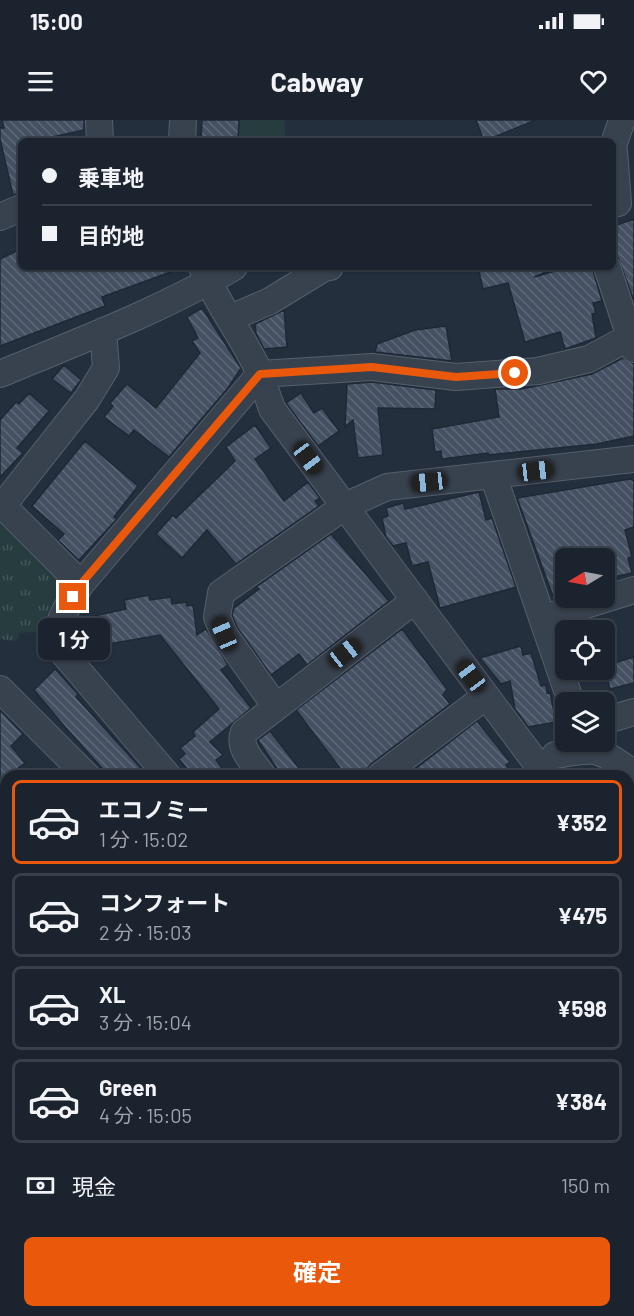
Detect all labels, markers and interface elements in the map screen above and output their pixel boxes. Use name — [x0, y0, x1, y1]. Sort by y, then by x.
text: 15:00 — [30, 8, 83, 34]
icon: menu — [24, 65, 57, 98]
text: Cabway — [270, 65, 364, 97]
icon: heart — [577, 65, 610, 98]
text: 乗車地 — [78, 164, 144, 190]
text: 目的地 — [78, 222, 144, 248]
route start — [501, 359, 528, 386]
car — [290, 438, 326, 478]
car — [517, 460, 555, 482]
car — [410, 471, 448, 493]
north arrow — [555, 548, 615, 608]
map controls — [555, 548, 615, 752]
route end — [59, 583, 86, 610]
car — [209, 614, 239, 654]
callout: 1 分 — [37, 618, 109, 660]
button: locate — [555, 620, 615, 680]
text: 1 分 — [58, 627, 90, 651]
car — [325, 635, 365, 671]
car — [453, 656, 489, 696]
button: layers — [555, 692, 615, 752]
icon: car — [27, 795, 81, 849]
text: エコノミー — [99, 796, 209, 822]
text: ¥352 — [556, 809, 607, 835]
text: 1 分 · 15:02 — [99, 827, 188, 851]
icon: car — [27, 888, 81, 942]
text: コンフォート — [99, 889, 230, 915]
text: ¥475 — [557, 902, 607, 928]
text: 2 分 · 15:03 — [99, 920, 192, 944]
icon: car — [27, 981, 81, 1035]
text: XL — [99, 981, 125, 1007]
text: ¥598 — [556, 995, 607, 1021]
text: 3 分 · 15:04 — [99, 1010, 192, 1034]
icon: car — [27, 1074, 81, 1128]
text: Green — [99, 1074, 157, 1100]
text: ¥384 — [555, 1088, 607, 1114]
text: 4 分 · 15:05 — [99, 1103, 192, 1127]
icon: cash — [24, 1169, 57, 1202]
text: 現金 — [72, 1173, 116, 1199]
text: 150 m — [561, 1173, 610, 1197]
button: 確定 — [24, 1237, 610, 1306]

